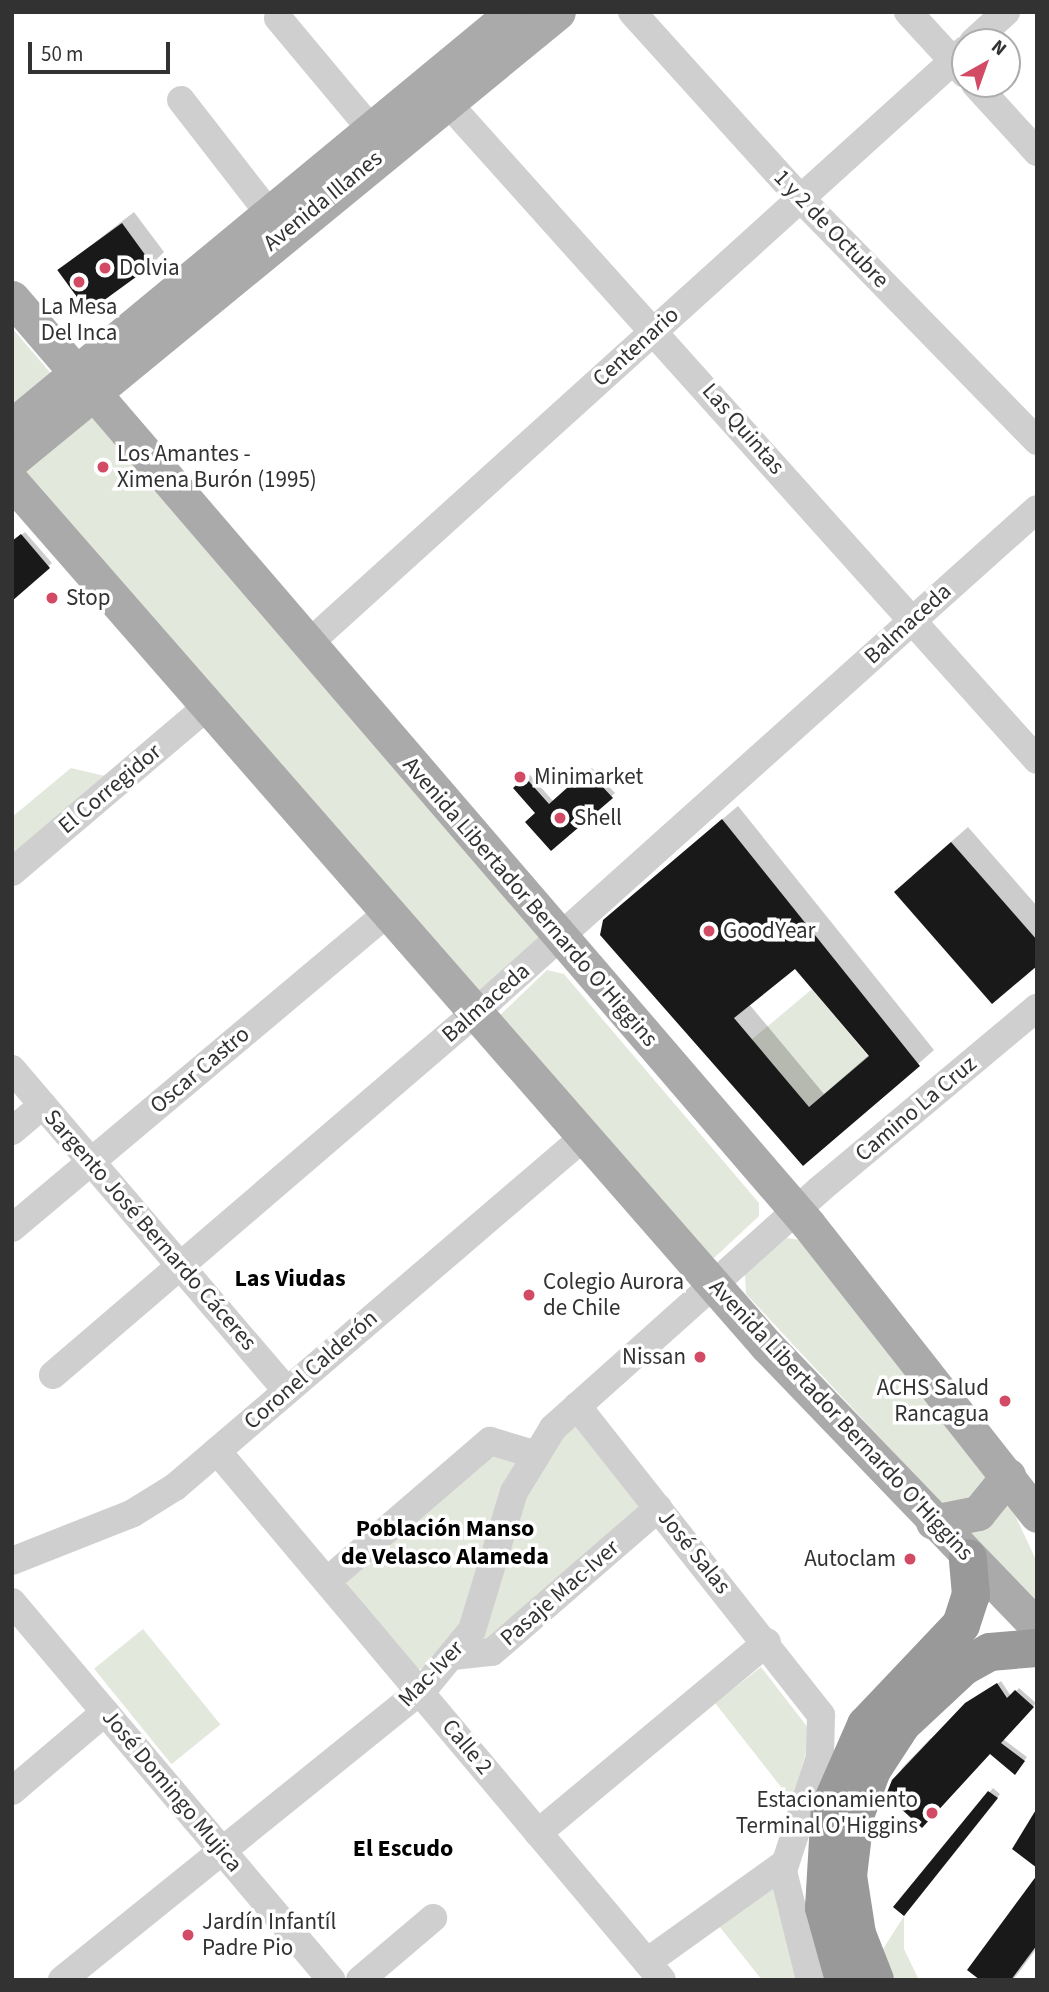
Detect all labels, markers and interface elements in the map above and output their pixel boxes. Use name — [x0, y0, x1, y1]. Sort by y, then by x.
scale bar — [32, 28, 173, 72]
north arrow — [951, 28, 1021, 98]
text: N — [985, 34, 1012, 62]
text: 50 m — [41, 39, 83, 69]
street label: Avenida Illanes — [258, 145, 388, 257]
street label: 1 y 2 de Octubre — [768, 164, 894, 294]
place label: Dolvia — [119, 254, 179, 282]
marker: Dolvia — [97, 260, 113, 276]
marker: La Mesa Del Inca — [71, 274, 87, 290]
place label: La Mesa Del Inca — [41, 293, 117, 347]
street label: Centenario — [587, 301, 685, 393]
street label: Las Quintas — [696, 378, 790, 480]
place label: Los Amantes - Ximena Burón (1995) — [117, 440, 317, 494]
marker: Los Amantes - Ximena Burón (1995) — [95, 459, 111, 475]
street label: Balmaceda — [859, 578, 957, 670]
place label: Stop — [66, 584, 110, 612]
marker: Stop — [44, 590, 60, 606]
street label: El Corregidor — [53, 738, 167, 840]
street label: Avenida Libertador Bernardo O'Higgins — [397, 752, 663, 1052]
place label: Minimarket — [534, 763, 643, 791]
marker: Minimarket — [512, 769, 528, 785]
place label: Shell — [574, 804, 622, 832]
marker: Shell — [552, 810, 568, 826]
place label: GoodYear — [723, 917, 816, 945]
marker: GoodYear — [701, 923, 717, 939]
street label: Balmaceda — [436, 957, 536, 1049]
street label: Oscar Castro — [145, 1020, 255, 1120]
street label: Camino La Cruz — [850, 1050, 982, 1168]
street label: Sargento José Bernardo Cáceres — [38, 1104, 262, 1356]
district label: Las Viudas — [234, 1265, 346, 1293]
place label: Colegio Aurora de Chile — [543, 1268, 684, 1322]
street label: Avenida Libertador Bernardo O'Higgins — [703, 1274, 979, 1566]
marker: Colegio Aurora de Chile — [521, 1287, 537, 1303]
street label: Coronel Calderón — [239, 1305, 383, 1435]
place label: Nissan — [622, 1343, 686, 1371]
marker: Nissan — [692, 1349, 708, 1365]
place label: ACHS Salud Rancagua — [877, 1374, 989, 1428]
marker: ACHS Salud Rancagua — [995, 1391, 1015, 1411]
street label: José Salas — [652, 1504, 736, 1600]
district label: Población Manso de Velasco Alameda — [341, 1515, 549, 1571]
street label: Pasaje Mac-Iver — [495, 1534, 625, 1652]
place label: Autoclam — [804, 1545, 896, 1573]
marker: Autoclam — [902, 1551, 918, 1567]
street label: Mac-Iver — [393, 1635, 469, 1713]
street label: José Domingo Mujica — [96, 1704, 248, 1878]
street label: Calle 2 — [436, 1714, 498, 1780]
place label: Estacionamiento Terminal O'Higgins — [736, 1786, 918, 1840]
marker: Estacionamiento Terminal O'Higgins — [924, 1805, 940, 1821]
district label: El Escudo — [353, 1835, 453, 1863]
place label: Jardín Infantíl Padre Pio — [202, 1908, 336, 1962]
marker: Jardín Infantíl Padre Pio — [180, 1927, 196, 1943]

